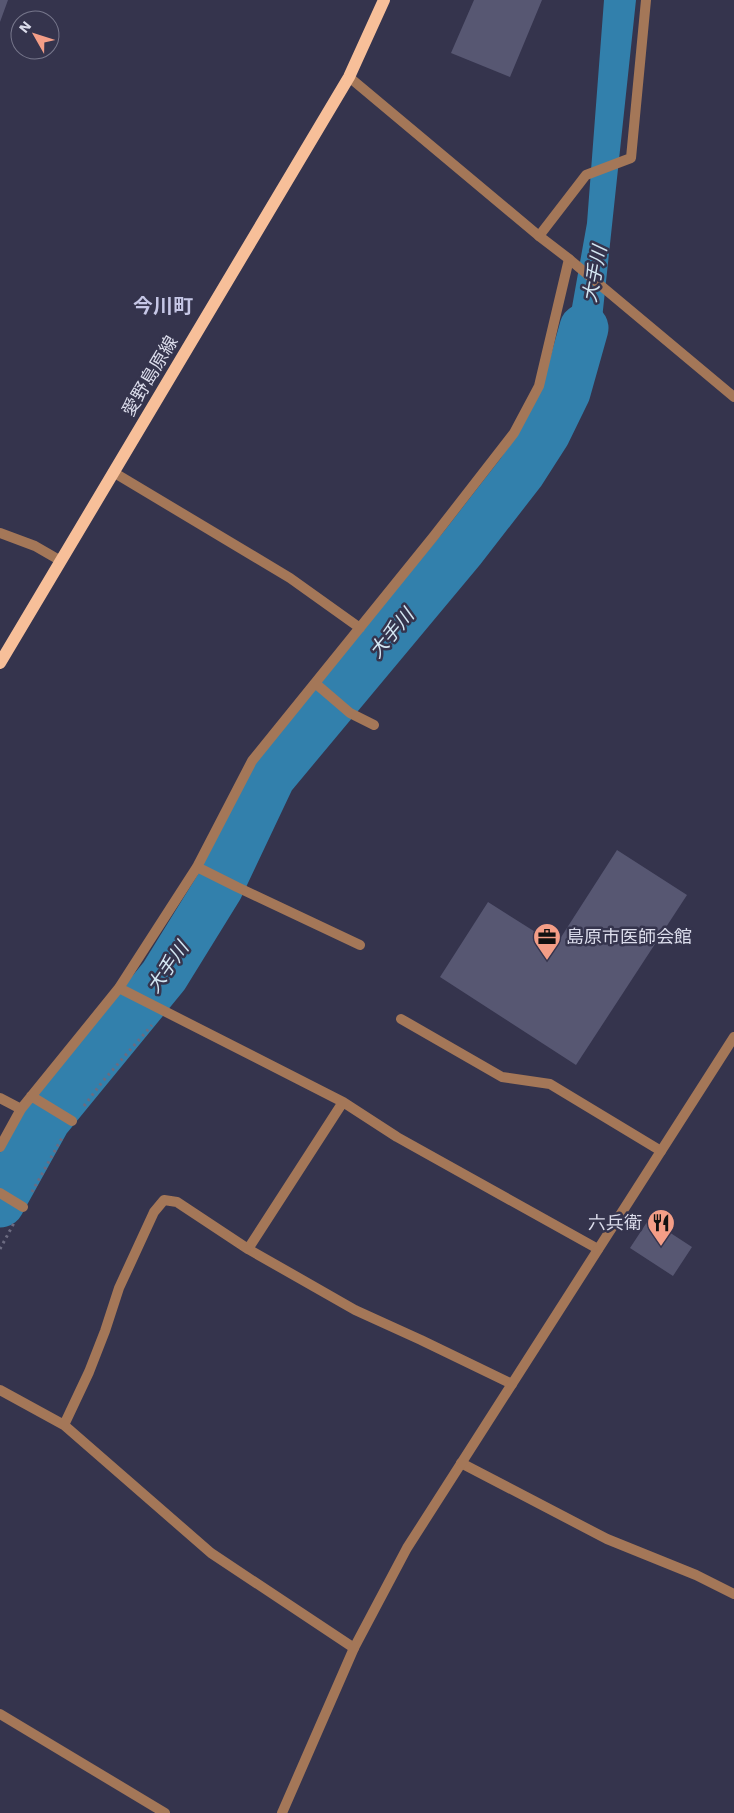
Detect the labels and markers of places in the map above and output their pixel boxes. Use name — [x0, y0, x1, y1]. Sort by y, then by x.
office icon: 島原市医師会館 — [532, 922, 562, 961]
place label: 島原市医師会館 — [566, 926, 692, 947]
restaurant icon: 六兵衛 — [646, 1208, 676, 1247]
place label: 六兵衛 — [588, 1212, 642, 1233]

